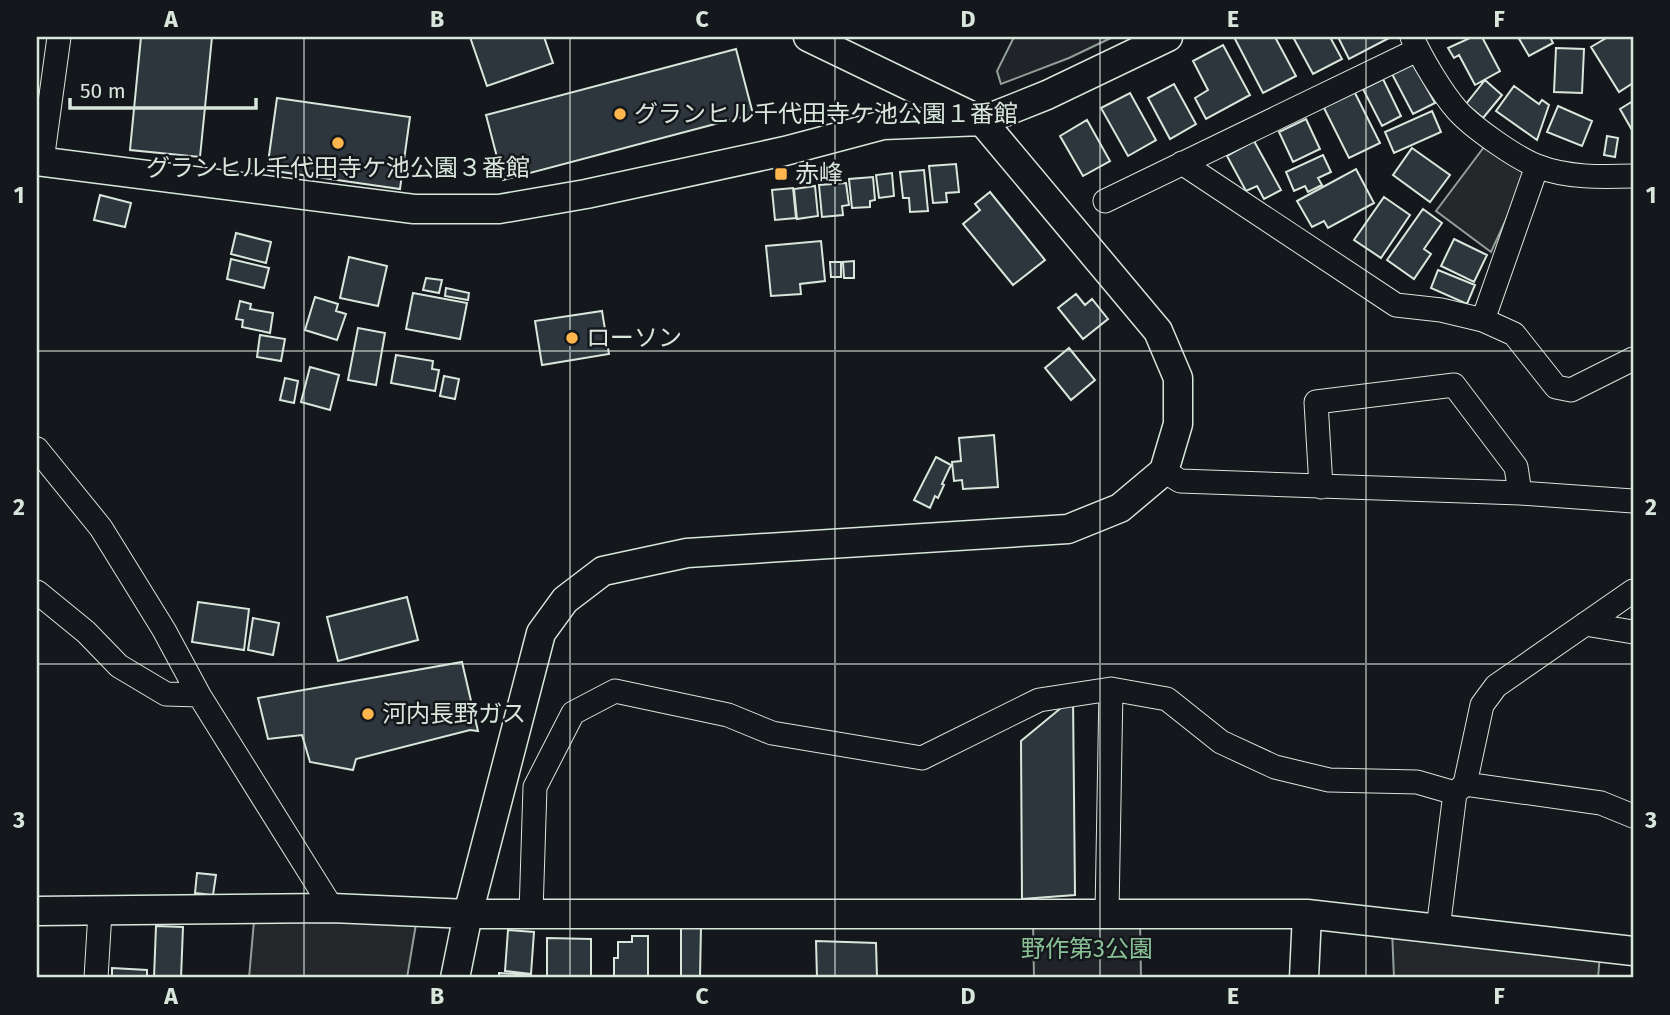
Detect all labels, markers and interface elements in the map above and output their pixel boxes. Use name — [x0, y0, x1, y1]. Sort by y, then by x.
text: A — [163, 5, 178, 33]
text: B — [430, 5, 444, 33]
text: C — [695, 5, 709, 33]
text: D — [961, 5, 976, 33]
text: E — [1227, 5, 1239, 33]
text: F — [1493, 5, 1505, 33]
scale bar — [70, 66, 256, 110]
text: 50 m — [80, 78, 126, 104]
place label: グランヒル千代田寺ケ池公園１番館 — [634, 100, 1018, 128]
marker: グランヒル千代田寺ケ池公園１番館 — [612, 106, 628, 122]
marker: グランヒル千代田寺ケ池公園３番館 — [330, 135, 346, 151]
place label: グランヒル千代田寺ケ池公園３番館 — [146, 154, 530, 182]
place label: 赤峰 — [795, 160, 843, 188]
marker: 赤峰 — [773, 166, 789, 182]
text: 1 — [14, 181, 24, 209]
text: 1 — [1646, 181, 1656, 209]
place label: ローソン — [586, 324, 682, 352]
marker: ローソン — [564, 330, 580, 346]
text: 2 — [13, 493, 25, 521]
text: 2 — [1645, 493, 1657, 521]
place label: 河内長野ガス — [382, 700, 526, 728]
marker: 河内長野ガス — [360, 706, 376, 722]
text: 3 — [12, 806, 25, 834]
text: 3 — [1644, 806, 1657, 834]
park label: 野作第3公園 — [1021, 935, 1153, 963]
text: A — [163, 982, 178, 1010]
text: B — [430, 982, 444, 1010]
text: C — [695, 982, 709, 1010]
text: D — [961, 982, 976, 1010]
text: E — [1227, 982, 1239, 1010]
text: F — [1493, 982, 1505, 1010]

